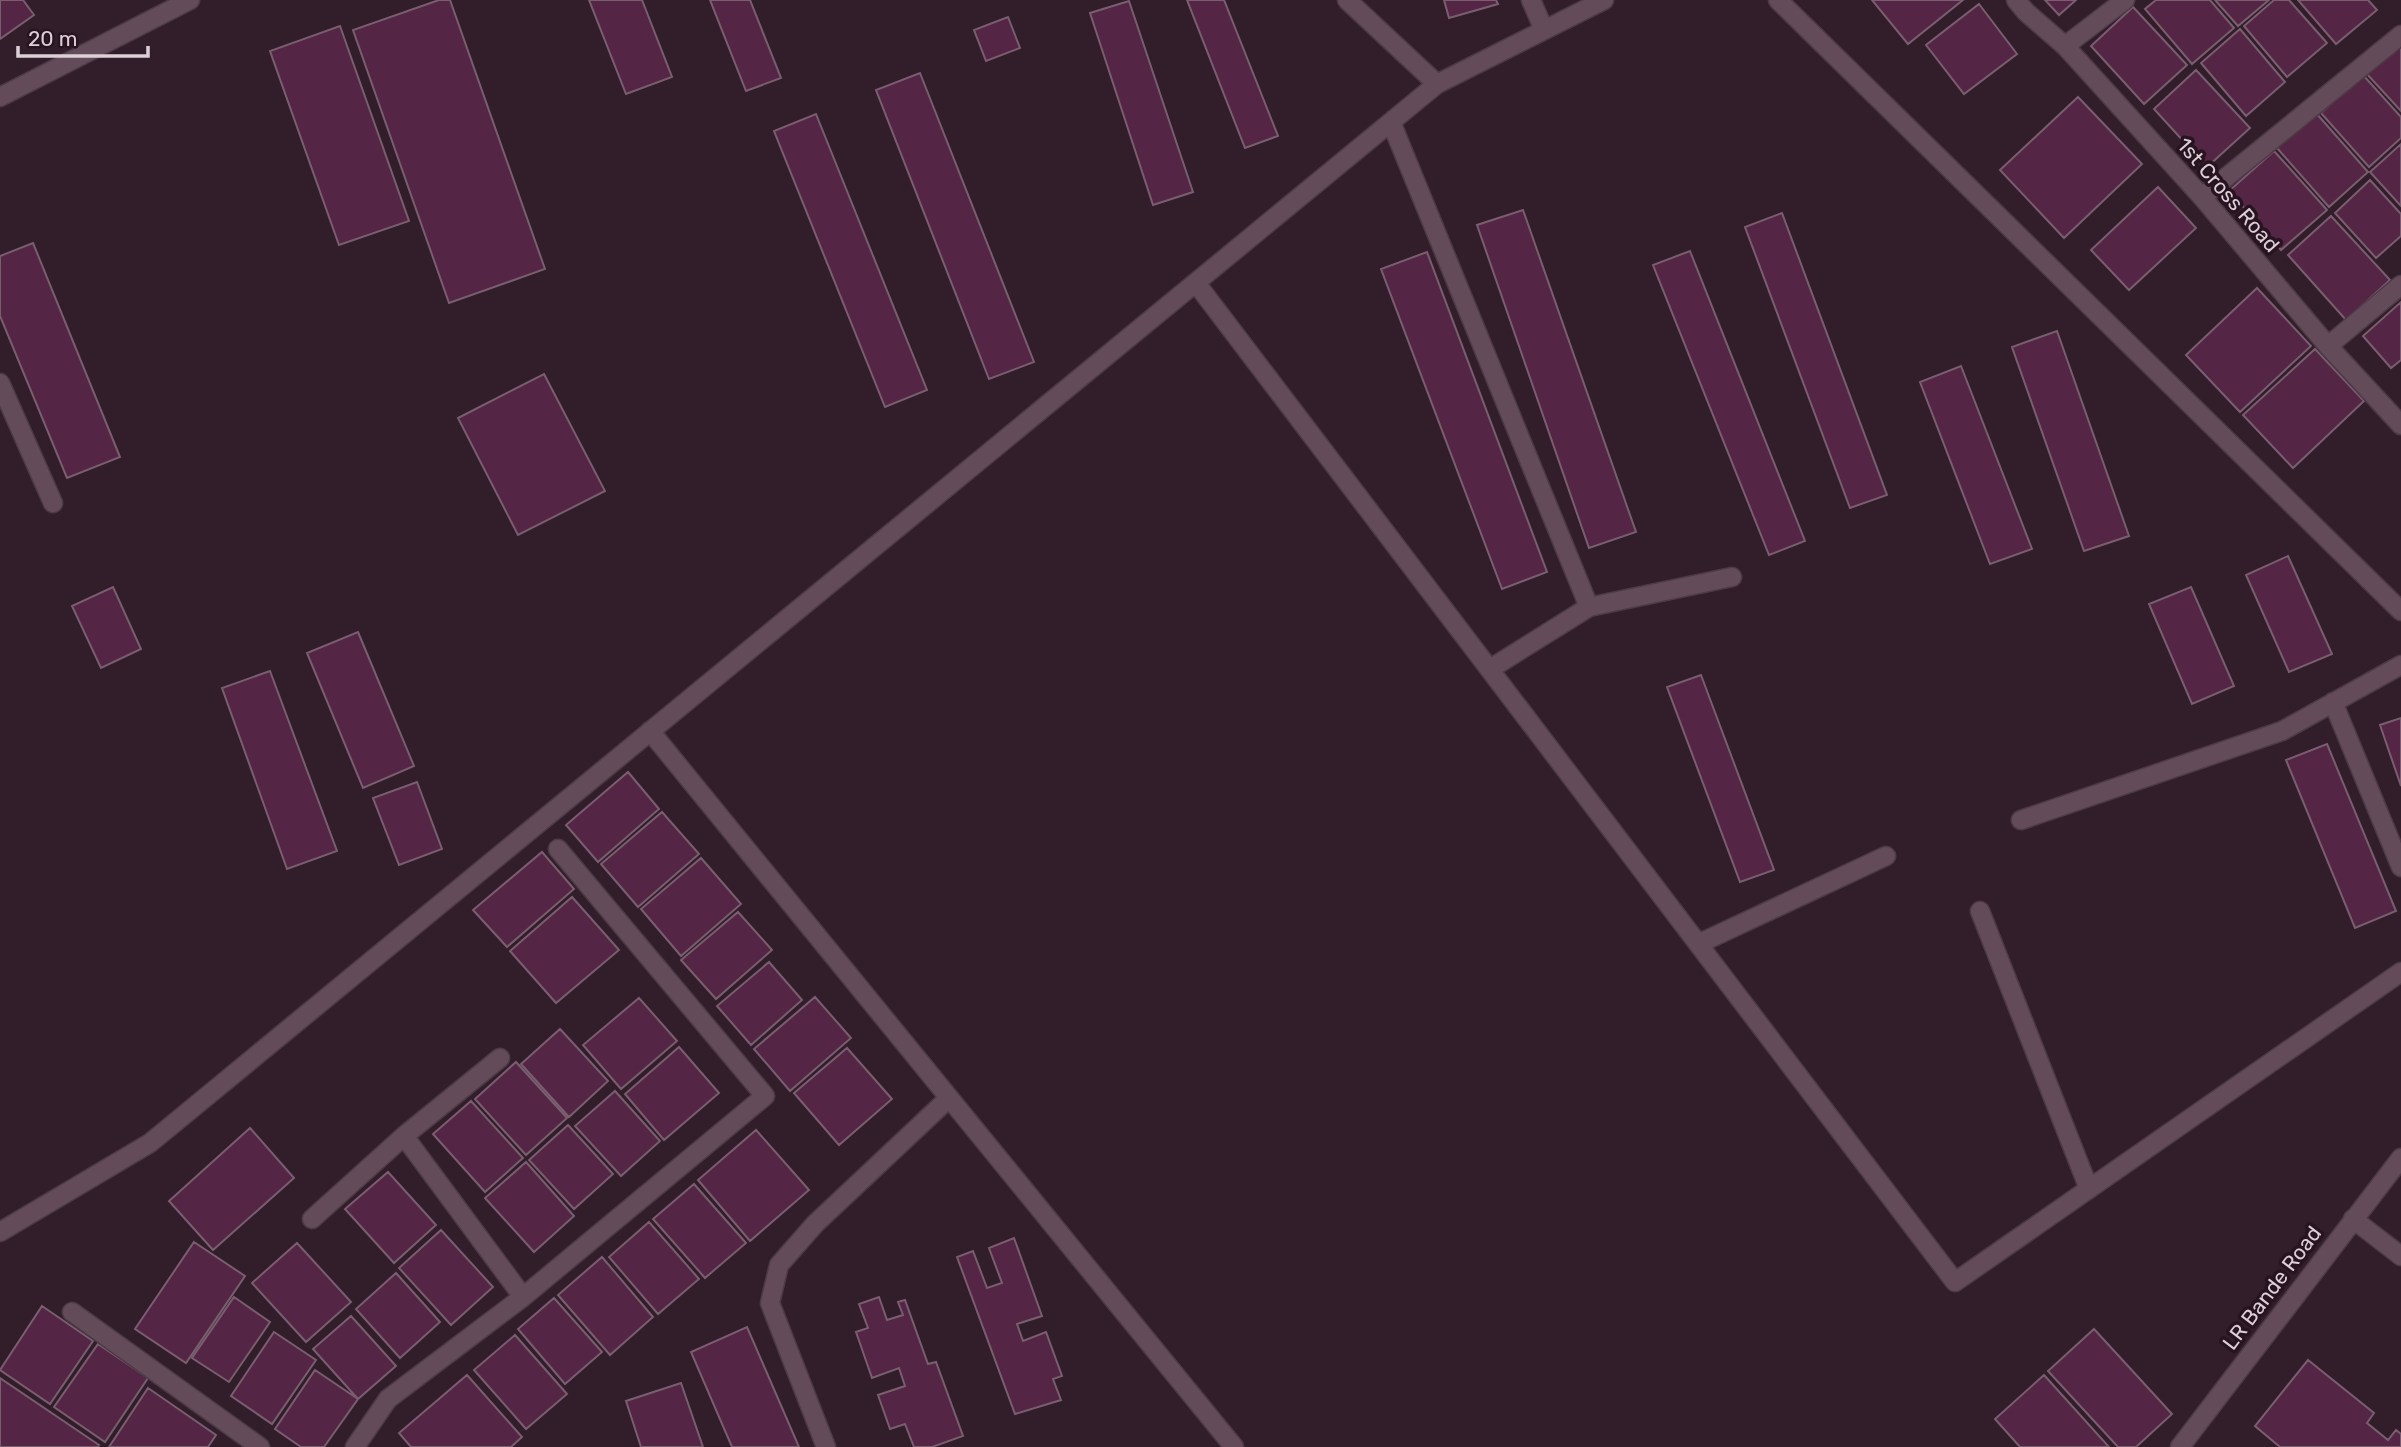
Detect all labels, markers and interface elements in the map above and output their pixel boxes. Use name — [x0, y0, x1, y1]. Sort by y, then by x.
scale bar — [18, 14, 147, 58]
text: 20 m — [28, 26, 77, 51]
street label: 1st Cross Road — [2172, 132, 2285, 257]
street label: LR Bande Road — [2217, 1221, 2326, 1354]

